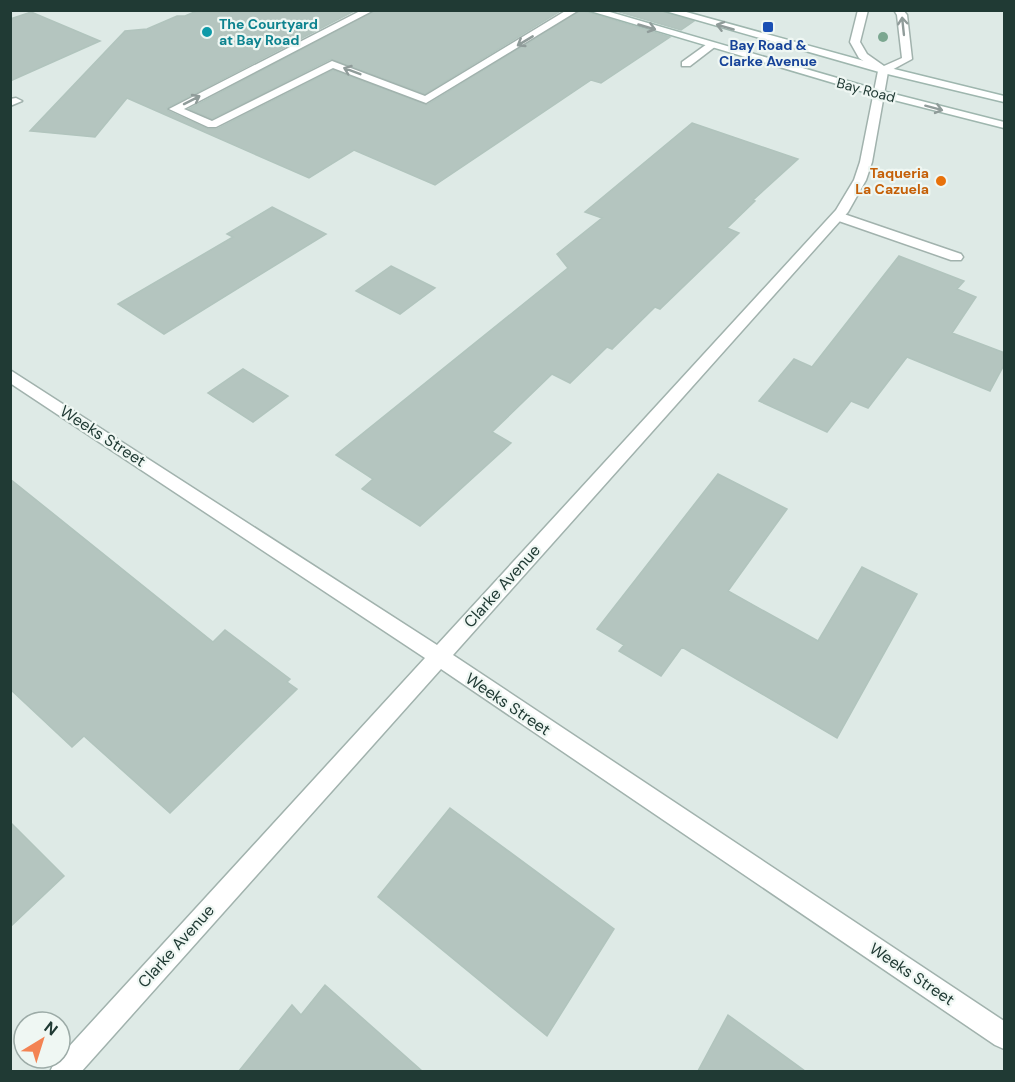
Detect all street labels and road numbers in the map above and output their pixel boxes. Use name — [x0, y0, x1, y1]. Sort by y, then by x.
street label: Bay Road — [835, 74, 897, 106]
street label: Weeks Street — [56, 400, 150, 472]
street label: Clarke Avenue — [459, 540, 545, 632]
street label: Weeks Street — [461, 668, 555, 740]
street label: Clarke Avenue — [133, 900, 219, 992]
street label: Weeks Street — [865, 938, 959, 1010]

